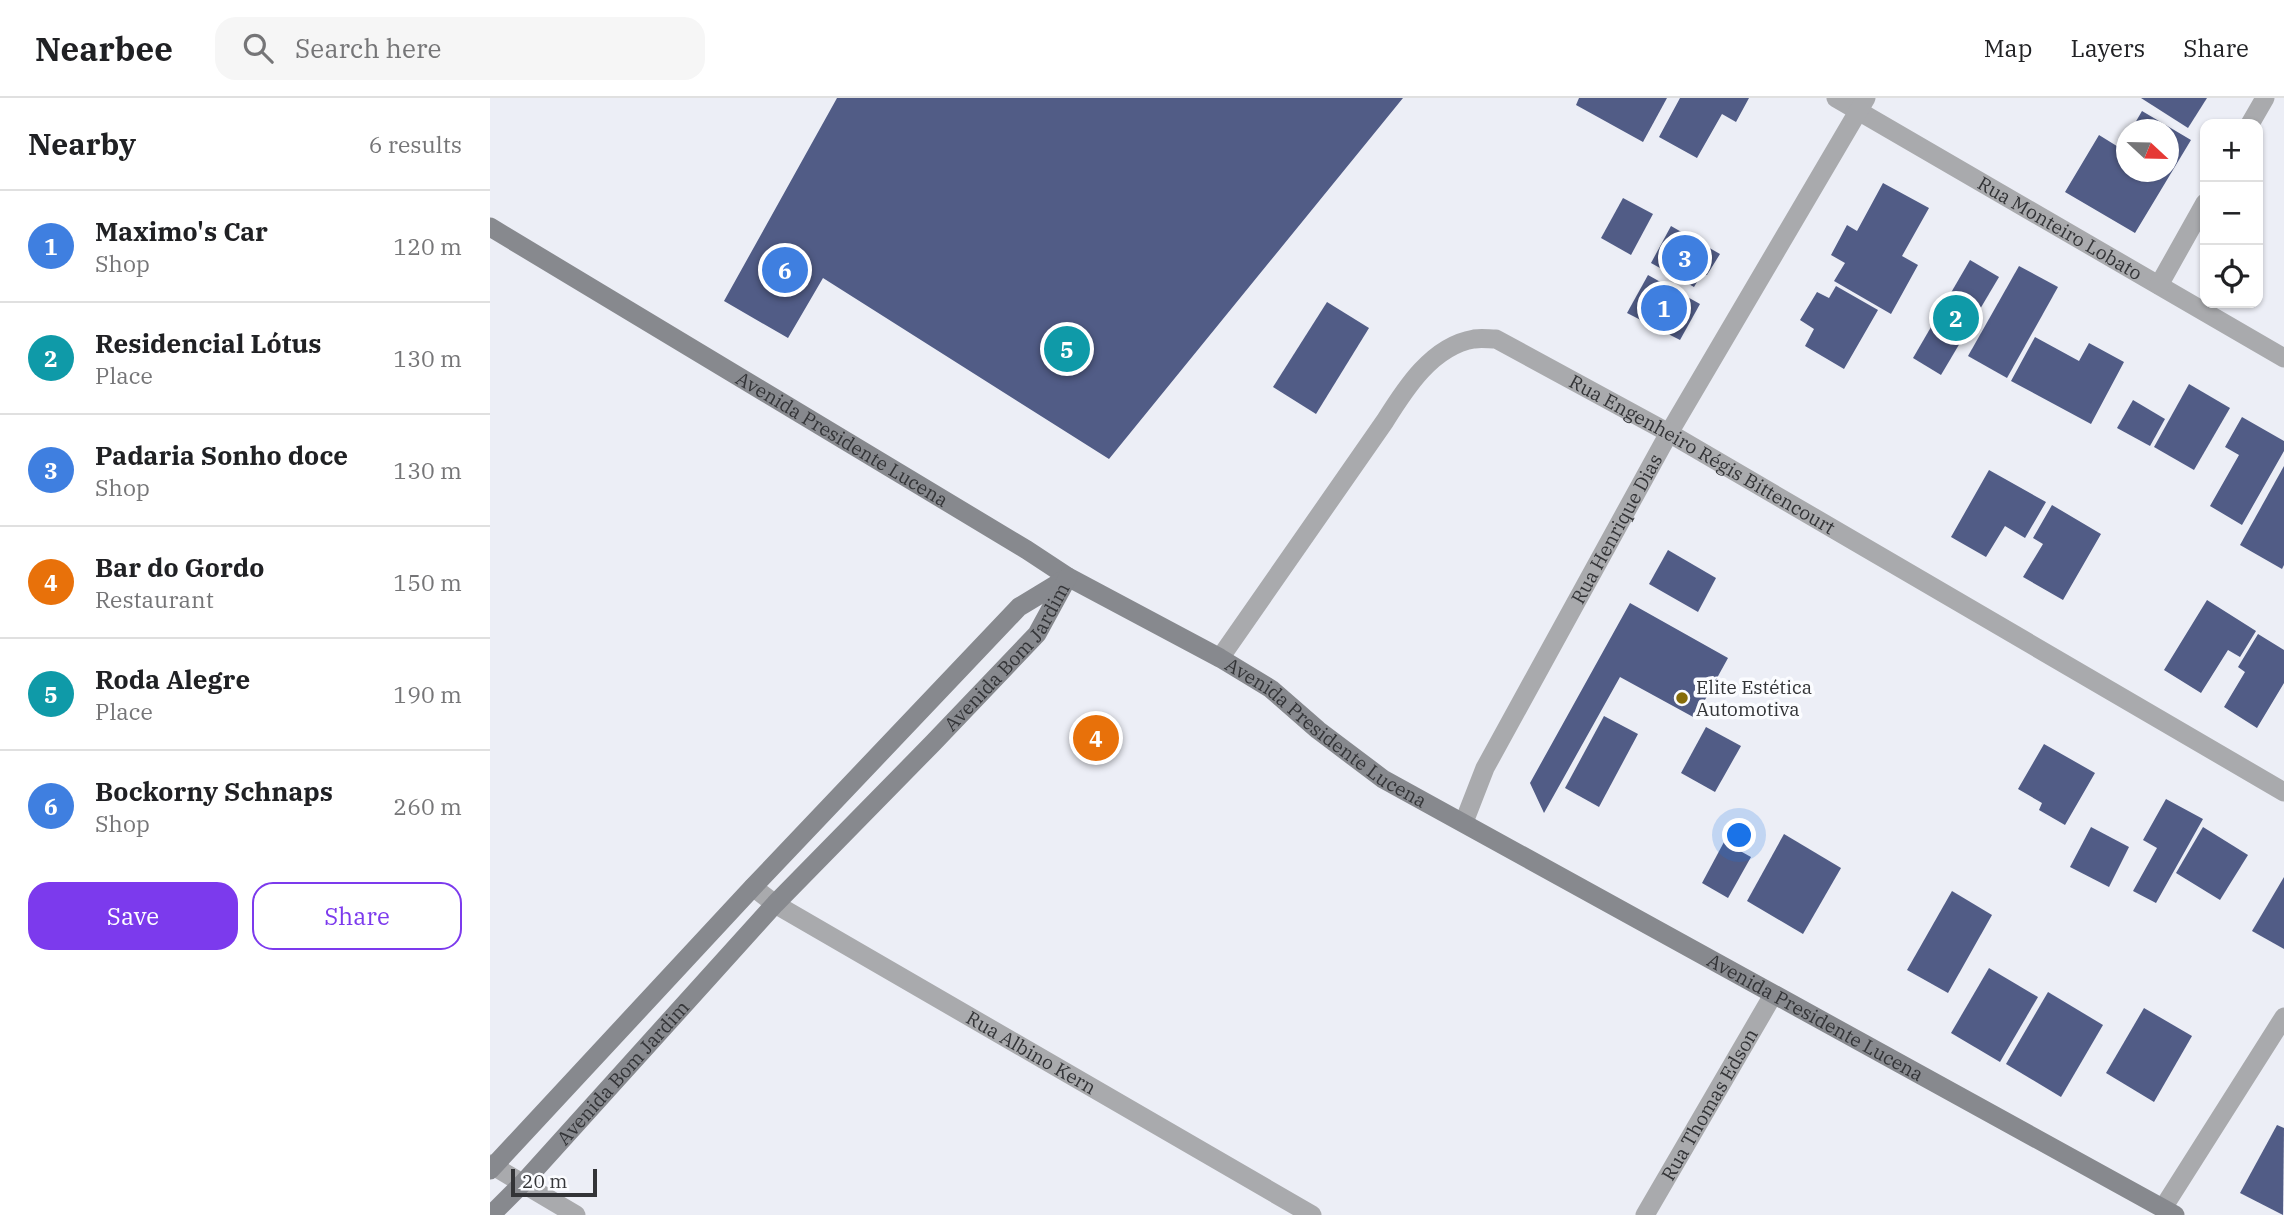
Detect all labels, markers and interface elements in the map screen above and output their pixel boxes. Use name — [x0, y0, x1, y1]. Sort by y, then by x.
search box — [215, 17, 705, 80]
text: Nearbee — [35, 27, 173, 70]
icon: search — [239, 29, 277, 67]
text: Search here — [295, 31, 441, 65]
text: Map — [1984, 32, 2032, 64]
text: Layers — [2070, 32, 2145, 64]
text: Share — [2183, 32, 2249, 64]
north arrow — [2116, 119, 2179, 182]
map controls — [2200, 119, 2263, 308]
button: + — [2200, 119, 2263, 182]
text: Nearby — [28, 124, 136, 163]
text: 6 results — [369, 129, 462, 159]
street label: Rua Monteiro Lobato — [1973, 171, 2147, 285]
button: − — [2200, 182, 2263, 245]
text: Maximo's Car — [95, 214, 268, 248]
text: 1 — [44, 231, 58, 261]
text: 120 m — [393, 231, 462, 261]
pin: 3 — [1662, 232, 1708, 284]
pin: 6 — [762, 244, 808, 296]
button: locate — [2200, 245, 2263, 308]
text: Shop — [95, 248, 150, 278]
pin: 1 — [1641, 282, 1687, 334]
pin: 2 — [1933, 292, 1979, 344]
pin: 5 — [1044, 323, 1090, 375]
text: Residencial Lótus — [95, 326, 321, 360]
text: 2 — [44, 343, 58, 373]
text: 130 m — [393, 343, 462, 373]
text: Place — [95, 360, 153, 390]
street label: Avenida Presidente Lucena — [732, 366, 953, 512]
street label: Rua Engenheiro Régis Bittencourt — [1565, 369, 1840, 540]
text: Padaria Sonho doce — [95, 438, 348, 472]
street label: Rua Henrique Dias — [1566, 449, 1667, 608]
text: 3 — [44, 455, 58, 485]
text: 130 m — [393, 455, 462, 485]
text: Shop — [95, 472, 150, 502]
text: Bar do Gordo — [95, 550, 264, 584]
text: 4 — [44, 567, 58, 597]
text: 150 m — [393, 567, 462, 597]
street label: Avenida Bom Jardim — [939, 578, 1075, 736]
text: Restaurant — [95, 584, 214, 614]
street label: Avenida Presidente Lucena — [1221, 652, 1431, 813]
text: Roda Alegre — [95, 662, 250, 696]
place label: Elite Estética Automotiva — [1696, 675, 1812, 721]
text: 5 — [44, 679, 58, 709]
text: 190 m — [393, 679, 462, 709]
marker: Elite Estética Automotiva — [1674, 690, 1690, 706]
text: Place — [95, 696, 153, 726]
pin: 4 — [1073, 712, 1119, 764]
text: Bockorny Schnaps — [95, 774, 333, 808]
text: 6 — [44, 791, 58, 821]
text: 260 m — [393, 791, 462, 821]
text: Shop — [95, 808, 150, 838]
your location — [1722, 818, 1756, 852]
button: Save — [28, 882, 238, 950]
button: Share — [252, 882, 462, 950]
street label: Avenida Presidente Lucena — [1703, 948, 1928, 1086]
street label: Avenida Bom Jardim — [551, 995, 694, 1150]
street label: Rua Albino Kern — [962, 1005, 1101, 1099]
street label: Rua Thomas Edson — [1656, 1024, 1763, 1185]
scale bar — [511, 1166, 597, 1198]
text: 20 m — [522, 1169, 567, 1193]

